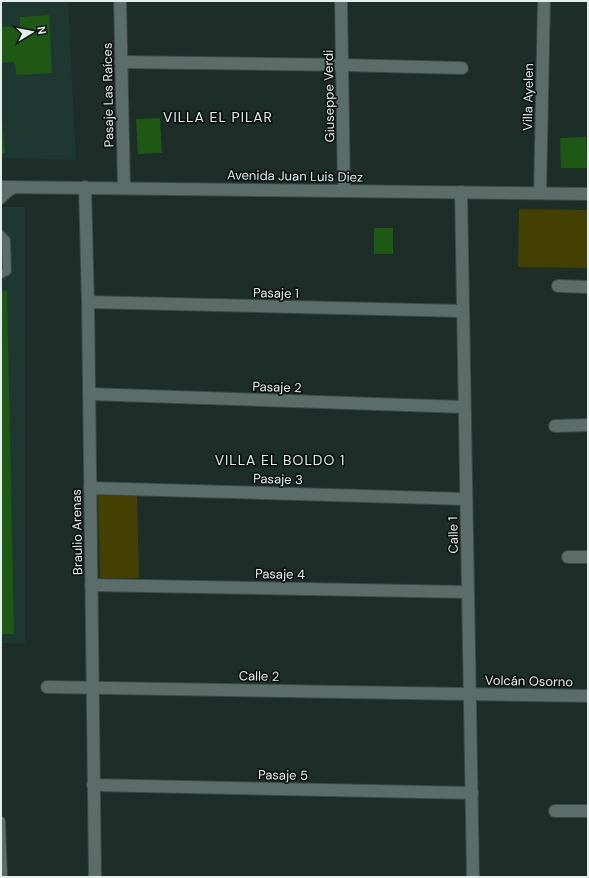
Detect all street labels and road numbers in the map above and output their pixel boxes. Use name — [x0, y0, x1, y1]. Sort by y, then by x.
street label: Pasaje Las Raíces — [99, 43, 117, 147]
street label: Giuseppe Verdi — [320, 50, 338, 142]
street label: Villa Ayelen — [519, 63, 537, 131]
street label: Avenida Juan Luis Diez — [227, 166, 363, 186]
street label: Pasaje 1 — [253, 284, 299, 302]
street label: Pasaje 2 — [252, 378, 302, 396]
street label: Pasaje 3 — [253, 470, 303, 488]
street label: Braulio Arenas — [68, 489, 86, 575]
street label: Calle 1 — [444, 516, 462, 554]
street label: Pasaje 4 — [255, 565, 305, 583]
street label: Calle 2 — [239, 667, 279, 685]
street label: Volcán Osorno — [485, 672, 574, 690]
street label: Pasaje 5 — [258, 766, 308, 784]

